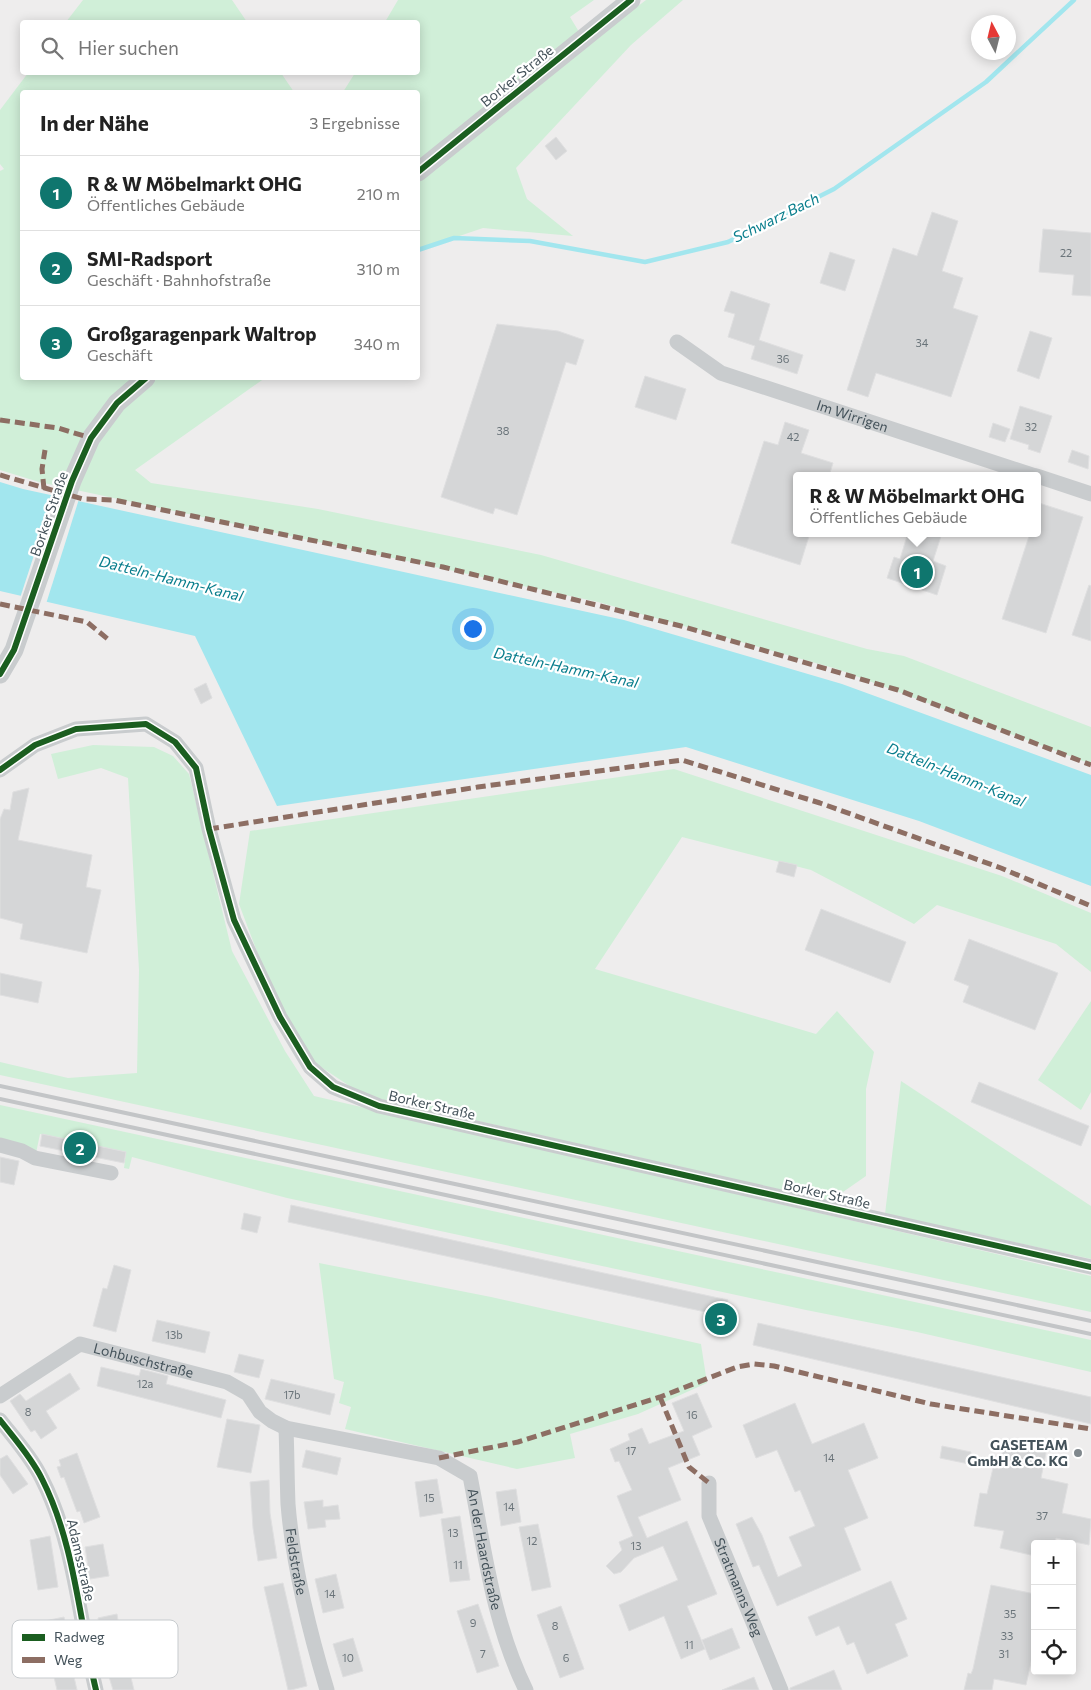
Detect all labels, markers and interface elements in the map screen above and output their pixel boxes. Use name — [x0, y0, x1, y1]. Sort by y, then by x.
north arrow — [971, 15, 1016, 60]
search box — [20, 20, 420, 75]
icon: search — [38, 34, 66, 62]
text: Hier suchen — [78, 36, 179, 59]
street label: Borker Straße — [477, 41, 556, 110]
text: In der Nähe — [40, 110, 149, 135]
text: 3 Ergebnisse — [309, 113, 400, 132]
text: R & W Möbelmarkt OHG — [87, 172, 302, 195]
text: 1 — [52, 184, 60, 203]
text: 210 m — [357, 184, 400, 203]
water label: Schwarz Bach — [729, 188, 822, 246]
text: Öffentliches Gebäude — [87, 195, 245, 214]
house number: 22 — [1060, 246, 1072, 259]
text: SMI-Radsport — [87, 247, 212, 270]
text: 2 — [51, 259, 61, 278]
text: 310 m — [357, 259, 400, 278]
text: Geschäft · Bahnhofstraße — [87, 270, 271, 289]
text: Großgaragenpark Waltrop — [87, 322, 317, 345]
text: 3 — [51, 334, 61, 353]
text: 340 m — [354, 334, 400, 353]
house number: 34 — [916, 336, 929, 349]
text: Geschäft — [87, 345, 153, 364]
house number: 36 — [777, 352, 790, 365]
street label: Im Wirrigen — [814, 396, 890, 435]
house number: 32 — [1025, 420, 1037, 433]
house number: 38 — [497, 424, 510, 437]
house number: 42 — [787, 430, 799, 443]
street label: Borker Straße — [26, 469, 71, 558]
popup — [793, 472, 1041, 537]
text: R & W Möbelmarkt OHG — [810, 484, 1024, 507]
text: Öffentliches Gebäude — [810, 507, 967, 526]
water label: Datteln-Hamm-Kanal — [98, 551, 246, 605]
pin: 1 — [901, 553, 933, 591]
your location — [460, 616, 486, 642]
water label: Datteln-Hamm-Kanal — [492, 643, 641, 691]
water label: Datteln-Hamm-Kanal — [885, 738, 1029, 810]
street label: Borker Straße — [387, 1086, 477, 1123]
pin: 2 — [64, 1129, 96, 1167]
street label: Borker Straße — [782, 1175, 872, 1212]
pin: 3 — [705, 1300, 737, 1338]
house number: 13b — [165, 1328, 183, 1341]
street label: Lohbuschstraße — [92, 1339, 195, 1381]
house number: 12a — [137, 1377, 153, 1390]
house number: 17b — [283, 1388, 301, 1401]
house number: 8 — [25, 1405, 32, 1418]
house number: 16 — [686, 1408, 698, 1421]
place label: GASETEAM GmbH & Co. KG — [967, 1436, 1068, 1469]
house number: 17 — [626, 1444, 636, 1457]
marker: GASETEAM GmbH & Co. KG — [1072, 1447, 1084, 1459]
house number: 14 — [823, 1451, 835, 1464]
street label: An der Haardstraße — [465, 1487, 506, 1612]
house number: 15 — [423, 1491, 435, 1504]
house number: 14 — [503, 1500, 515, 1513]
house number: 37 — [1036, 1509, 1048, 1522]
street label: Adamsstraße — [64, 1517, 99, 1603]
house number: 13 — [448, 1526, 458, 1539]
street label: Feldstraße — [282, 1527, 311, 1596]
house number: 12 — [527, 1534, 537, 1547]
street label: Stratmanns Weg — [711, 1535, 767, 1639]
house number: 13 — [631, 1539, 641, 1552]
map controls — [1031, 1540, 1076, 1675]
button: + — [1031, 1540, 1076, 1585]
house number: 11 — [453, 1558, 463, 1571]
button: − — [1031, 1585, 1076, 1630]
house number: 14 — [324, 1587, 336, 1600]
house number: 35 — [1004, 1607, 1016, 1620]
house number: 9 — [470, 1616, 477, 1629]
house number: 8 — [552, 1619, 559, 1632]
legend — [12, 1620, 178, 1678]
text: Radweg — [54, 1628, 105, 1645]
house number: 33 — [1001, 1629, 1013, 1642]
button: locate — [1031, 1630, 1076, 1675]
house number: 11 — [684, 1638, 694, 1651]
house number: 7 — [480, 1647, 486, 1660]
house number: 31 — [999, 1647, 1009, 1660]
text: Weg — [54, 1651, 83, 1668]
house number: 10 — [342, 1651, 354, 1664]
house number: 6 — [563, 1651, 570, 1664]

